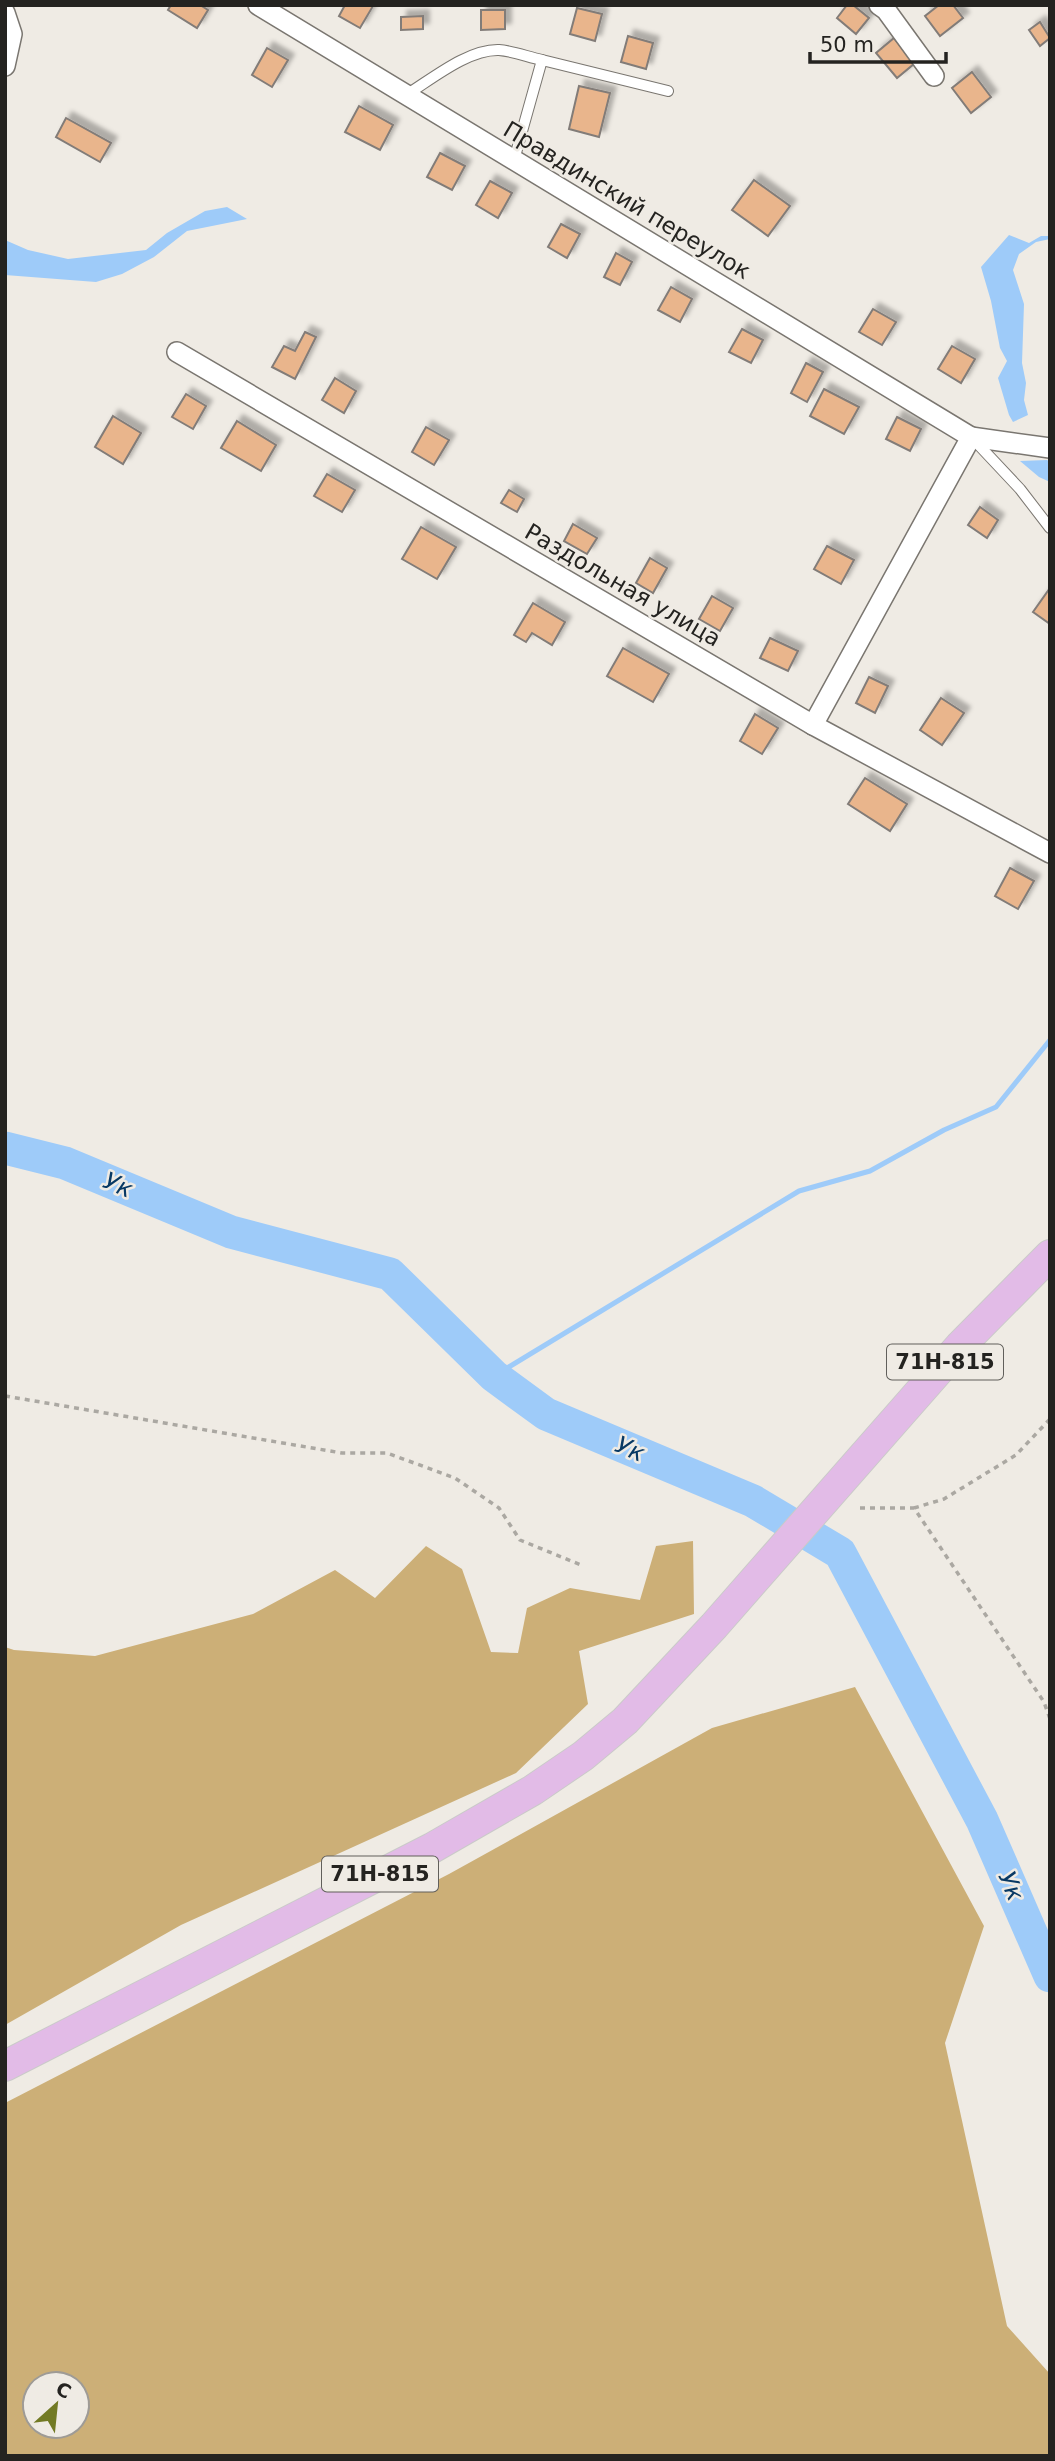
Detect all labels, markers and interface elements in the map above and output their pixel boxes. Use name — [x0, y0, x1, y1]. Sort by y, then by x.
scale bar — [810, 21, 946, 65]
text: 50 m — [820, 33, 874, 57]
street label: Правдинский переулок — [499, 116, 755, 284]
street label: Раздольная улица — [520, 518, 726, 652]
water label: Ук — [99, 1166, 137, 1204]
road number: 71Н-815 — [887, 1344, 1003, 1380]
water label: Ук — [611, 1430, 649, 1468]
road number: 71Н-815 — [322, 1856, 438, 1892]
water label: Ук — [992, 1867, 1030, 1905]
north arrow — [21, 2370, 91, 2440]
text: С — [53, 2377, 75, 2403]

